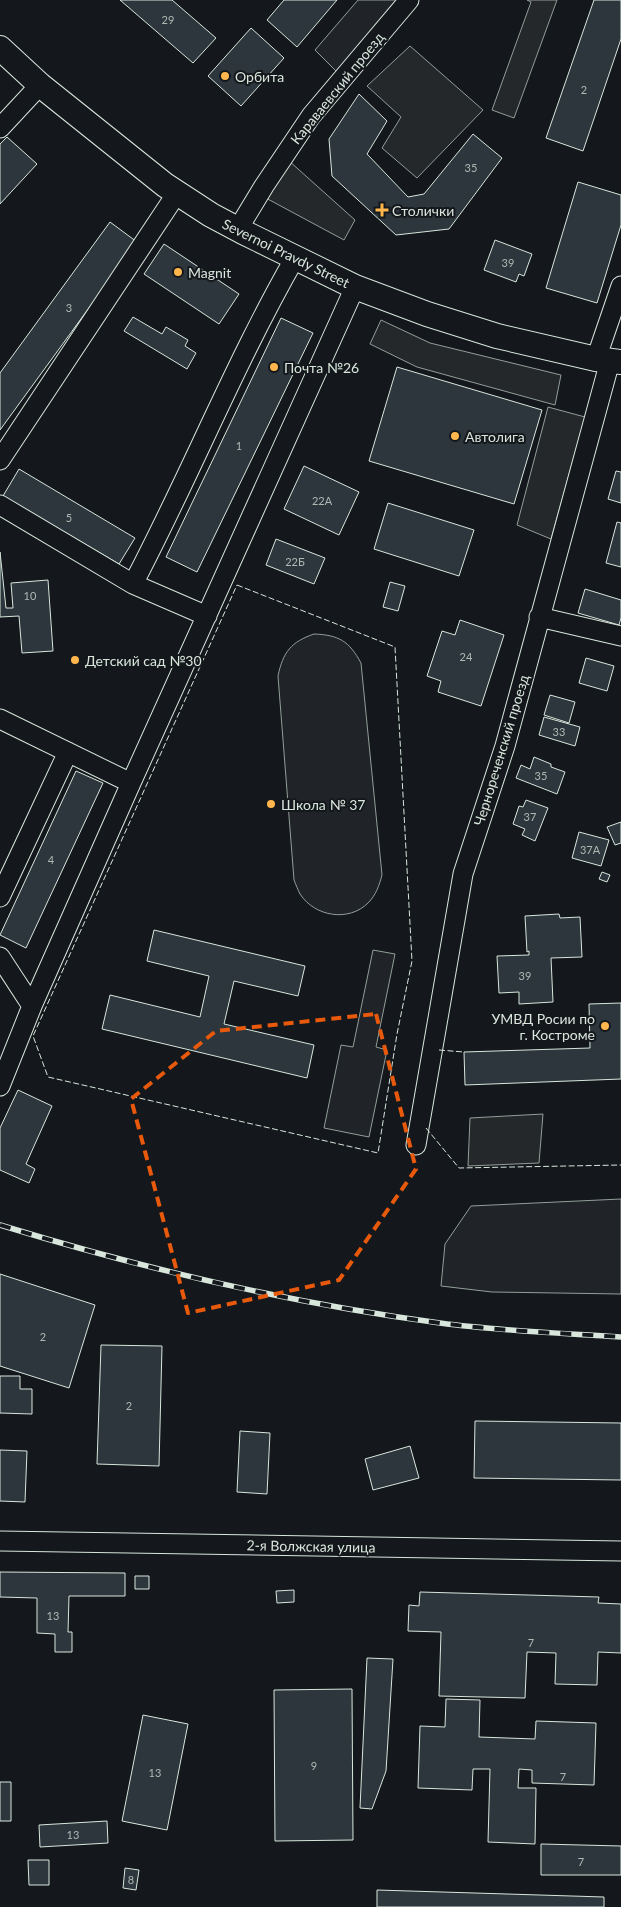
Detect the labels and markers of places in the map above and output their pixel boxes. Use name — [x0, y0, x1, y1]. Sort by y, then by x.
place label: Орбита — [235, 68, 284, 85]
marker: Орбита — [219, 70, 231, 82]
place label: Столички — [392, 202, 454, 219]
marker: Столички — [376, 204, 388, 216]
place label: Magnit — [188, 264, 231, 281]
marker: Magnit — [172, 266, 184, 278]
place label: Почта №26 — [284, 359, 359, 376]
marker: Почта №26 — [268, 361, 280, 373]
place label: Автолига — [465, 428, 525, 445]
marker: Автолига — [449, 430, 461, 442]
place label: Детский сад №30 — [85, 652, 202, 669]
marker: Детский сад №30 — [69, 654, 81, 666]
place label: Школа № 37 — [281, 796, 365, 813]
marker: Школа № 37 — [265, 798, 277, 810]
place label: УМВД Росии по г. Костроме — [492, 1010, 595, 1043]
marker: УМВД Росии по г. Костроме — [599, 1020, 611, 1032]

